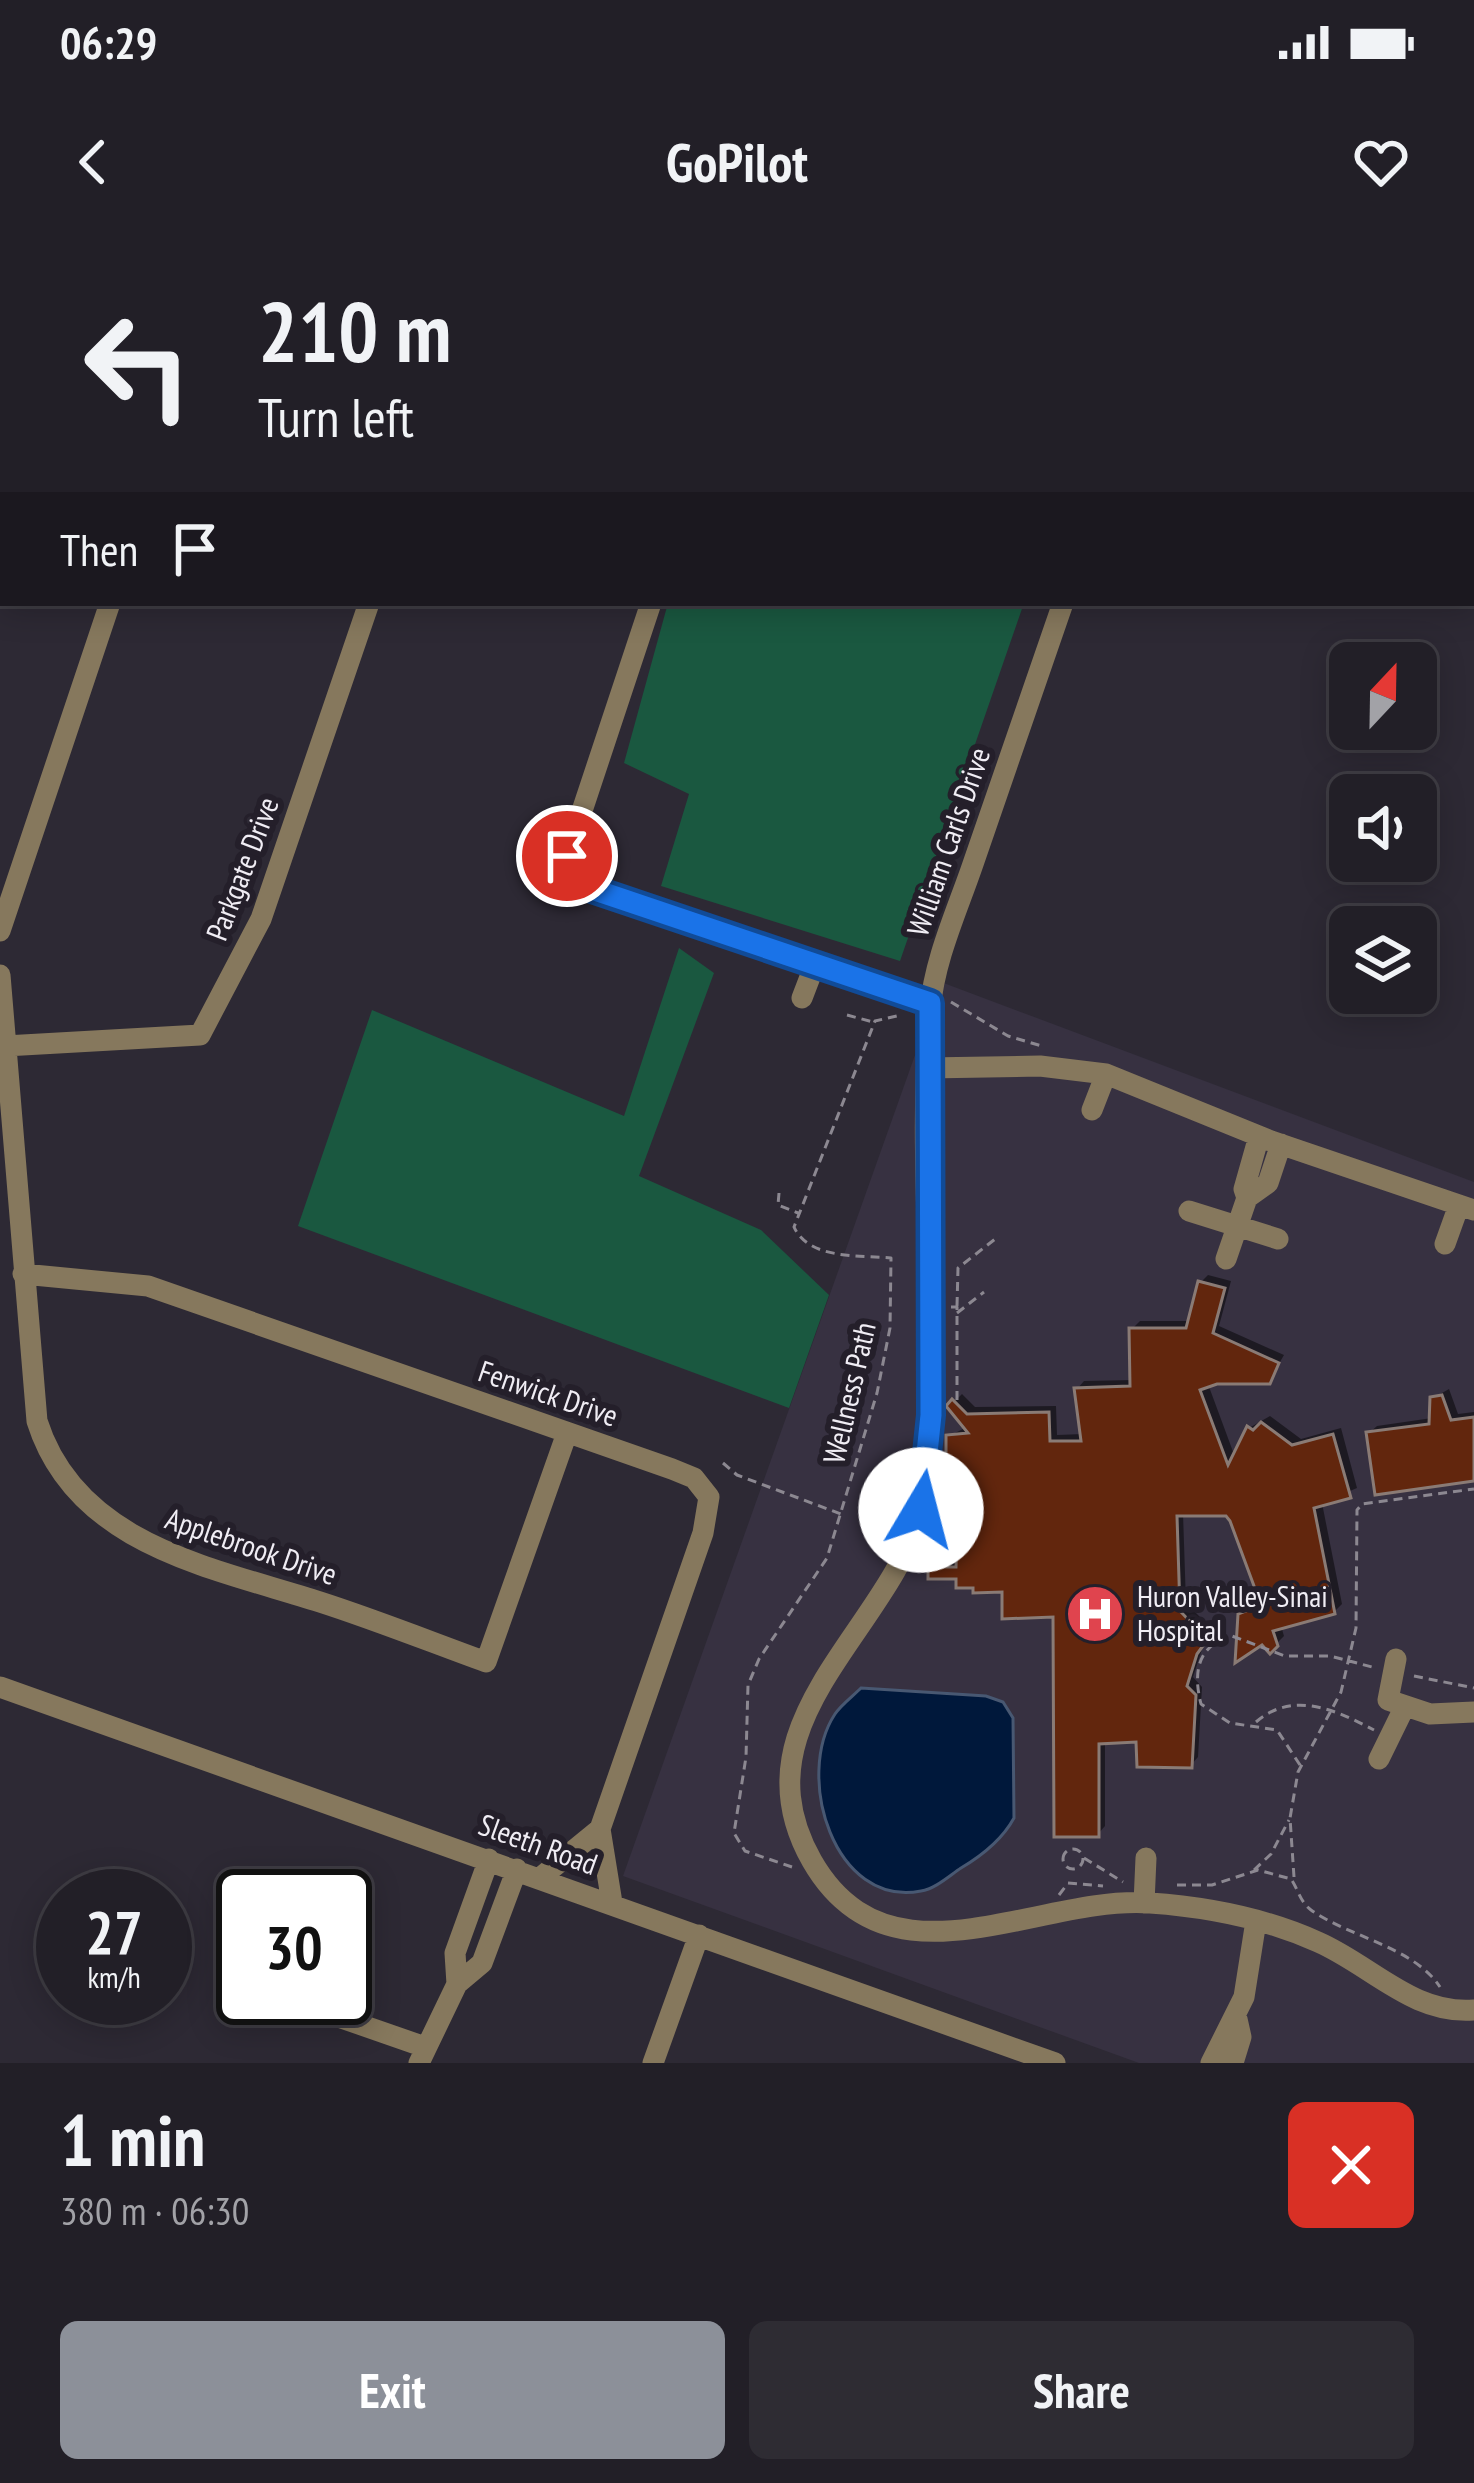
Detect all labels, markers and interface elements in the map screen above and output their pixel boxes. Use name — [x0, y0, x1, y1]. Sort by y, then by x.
text: 06:29 — [60, 13, 157, 71]
text: GoPilot — [666, 127, 808, 197]
icon: back — [60, 129, 126, 195]
icon: heart — [1348, 129, 1414, 195]
text: 210 m — [258, 276, 451, 385]
icon: left — [60, 288, 216, 444]
text: Turn left — [258, 382, 414, 452]
icon: arrive — [162, 516, 228, 582]
text: Then — [60, 520, 138, 578]
north arrow — [1329, 642, 1437, 750]
map controls — [1329, 642, 1437, 1014]
street label: William Carls Drive — [897, 742, 998, 941]
button: sound — [1329, 774, 1437, 882]
street label: Parkgate Drive — [196, 791, 287, 946]
pin — [516, 805, 618, 907]
icon: arrive — [534, 823, 600, 889]
button: layers — [1329, 906, 1437, 1014]
street label: Wellness Path — [813, 1318, 884, 1467]
street label: Fenwick Drive — [474, 1351, 623, 1435]
position arrow — [858, 1447, 984, 1573]
street label: Applebrook Drive — [161, 1498, 342, 1593]
place label: Huron Valley-Sinai Hospital — [1137, 1576, 1328, 1649]
hospital icon: Huron Valley-Sinai Hospital — [1064, 1583, 1126, 1645]
street label: Sleeth Road — [474, 1804, 603, 1883]
speed limit sign: 30 — [216, 1869, 372, 2025]
text: 27 — [85, 1893, 143, 1971]
text: km/h — [87, 1957, 141, 1996]
text: 1 min — [60, 2093, 205, 2186]
button: close — [1288, 2102, 1414, 2228]
text: 380 m · 06:30 — [60, 2185, 249, 2236]
button: Exit — [60, 2321, 725, 2459]
button: Share — [749, 2321, 1414, 2459]

